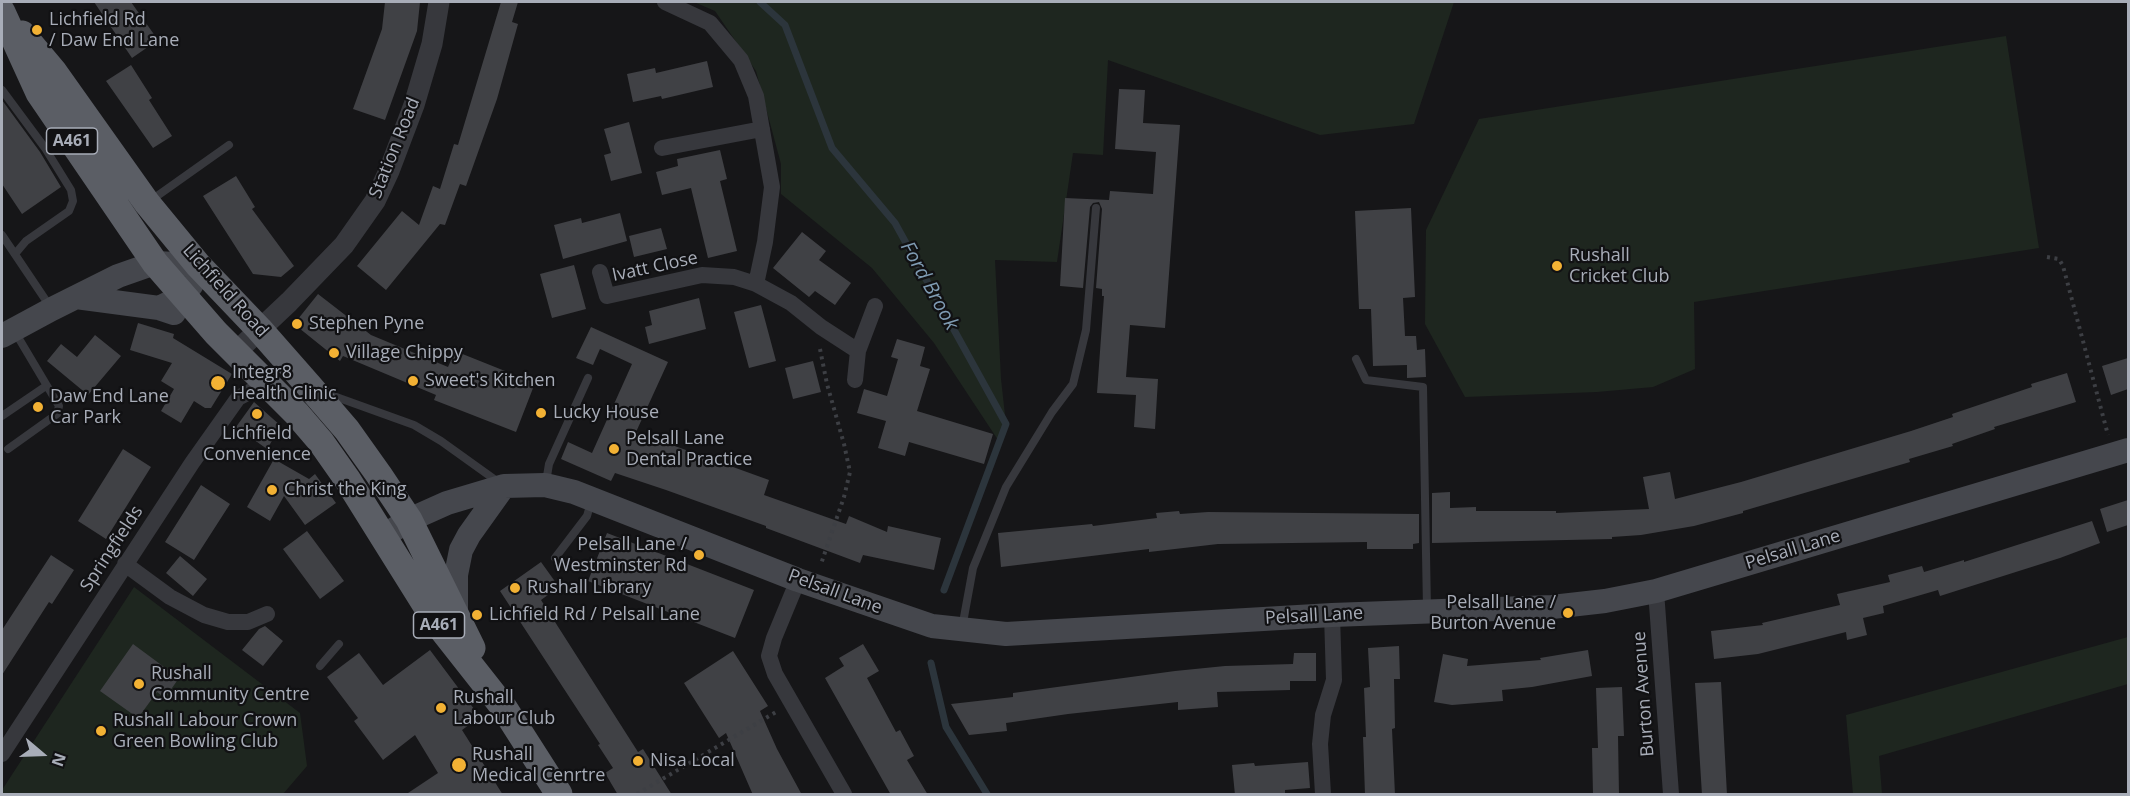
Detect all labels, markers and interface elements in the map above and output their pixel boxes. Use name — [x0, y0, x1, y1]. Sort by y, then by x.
place label: Lichfield Rd / Daw End Lane — [49, 9, 179, 52]
marker: Lichfield Rd / Daw End Lane — [30, 23, 44, 37]
street label: Station Road — [365, 94, 425, 202]
road number: A461 — [46, 128, 98, 154]
water label: Ford Brook — [895, 237, 963, 335]
street label: Lichfield Road — [178, 240, 272, 342]
place label: Rushall Cricket Club — [1569, 245, 1669, 288]
street label: Ivatt Close — [610, 247, 700, 287]
marker: Rushall Cricket Club — [1550, 259, 1564, 273]
place label: Stephen Pyne — [309, 313, 424, 335]
marker: Stephen Pyne — [290, 317, 304, 331]
place label: Village Chippy — [346, 342, 463, 364]
marker: Village Chippy — [327, 346, 341, 360]
place label: Integr8 Health Clinic — [232, 362, 337, 404]
place label: Sweet's Kitchen — [425, 370, 555, 392]
marker: Integr8 Health Clinic — [209, 374, 227, 392]
marker: Sweet's Kitchen — [406, 374, 420, 388]
place label: Daw End Lane Car Park — [50, 386, 169, 428]
marker: Daw End Lane Car Park — [31, 400, 45, 414]
place label: Lucky House — [553, 402, 659, 424]
marker: Lucky House — [534, 406, 548, 420]
marker: Lichfield Convenience — [250, 407, 264, 421]
place label: Lichfield Convenience — [203, 423, 311, 466]
place label: Pelsall Lane Dental Practice — [626, 428, 752, 470]
marker: Pelsall Lane Dental Practice — [607, 442, 621, 456]
place label: Christ the King — [284, 479, 407, 501]
marker: Christ the King — [265, 483, 279, 497]
street label: Springfields — [76, 502, 148, 596]
street label: Pelsall Lane — [1743, 525, 1843, 575]
place label: Pelsall Lane / Westminster Rd — [554, 534, 687, 576]
marker: Pelsall Lane / Westminster Rd — [692, 548, 706, 562]
street label: Pelsall Lane — [785, 565, 885, 619]
place label: Rushall Library — [527, 577, 651, 599]
marker: Rushall Library — [508, 581, 522, 595]
place label: Pelsall Lane / Burton Avenue — [1430, 592, 1556, 634]
street label: Pelsall Lane — [1264, 603, 1364, 629]
place label: Lichfield Rd / Pelsall Lane — [489, 604, 700, 626]
marker: Pelsall Lane / Burton Avenue — [1561, 606, 1575, 620]
marker: Lichfield Rd / Pelsall Lane — [470, 608, 484, 622]
road number: A461 — [414, 612, 464, 638]
street label: Burton Avenue — [1629, 631, 1659, 757]
place label: Rushall Community Centre — [151, 663, 310, 706]
marker: Rushall Community Centre — [132, 677, 146, 691]
place label: Rushall Labour Club — [453, 687, 555, 730]
marker: Rushall Labour Club — [434, 701, 448, 715]
place label: Rushall Labour Crown Green Bowling Club — [113, 710, 297, 752]
north arrow — [12, 724, 72, 784]
marker: Rushall Labour Crown Green Bowling Club — [94, 724, 108, 738]
place label: Rushall Medical Cenrtre — [472, 744, 605, 786]
text: N — [47, 750, 72, 770]
place label: Nisa Local — [650, 750, 735, 772]
marker: Nisa Local — [631, 754, 645, 768]
marker: Rushall Medical Cenrtre — [450, 756, 468, 774]

